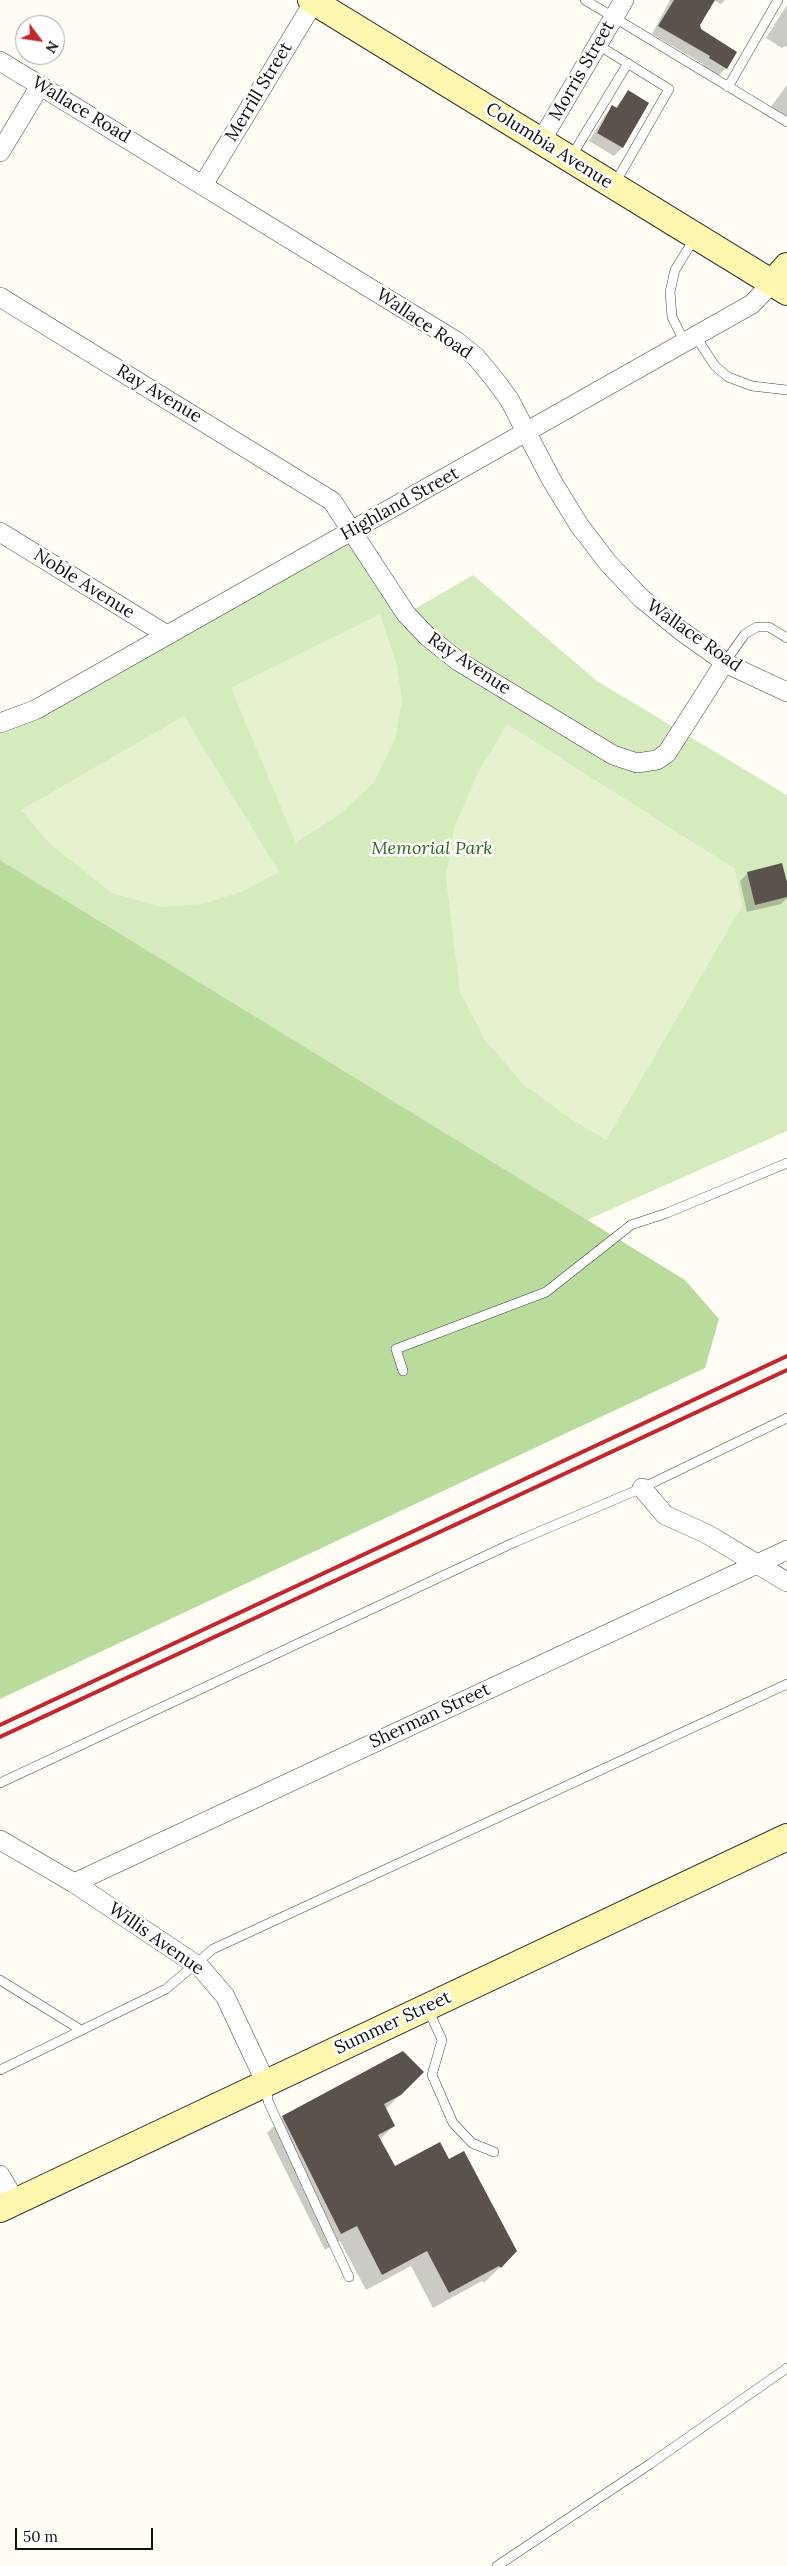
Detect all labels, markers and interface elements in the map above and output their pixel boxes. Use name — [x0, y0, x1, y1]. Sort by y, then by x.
north arrow — [15, 15, 65, 65]
street label: Morris Street — [545, 17, 619, 125]
text: N — [42, 38, 63, 56]
street label: Merrill Street — [221, 38, 297, 146]
street label: Wallace Road — [28, 72, 134, 148]
street label: Columbia Avenue — [482, 98, 616, 194]
street label: Wallace Road — [372, 284, 476, 364]
street label: Ray Avenue — [112, 360, 206, 428]
street label: Highland Street — [337, 463, 463, 545]
street label: Noble Avenue — [30, 544, 138, 624]
street label: Wallace Road — [642, 595, 746, 677]
street label: Ray Avenue — [423, 628, 515, 700]
park label: Memorial Park — [371, 838, 493, 860]
street label: Sherman Street — [366, 1679, 494, 1753]
street label: Willis Avenue — [104, 1898, 208, 1980]
street label: Summer Street — [331, 1987, 455, 2059]
scale bar — [18, 2518, 155, 2550]
text: 50 m — [23, 2527, 58, 2546]

